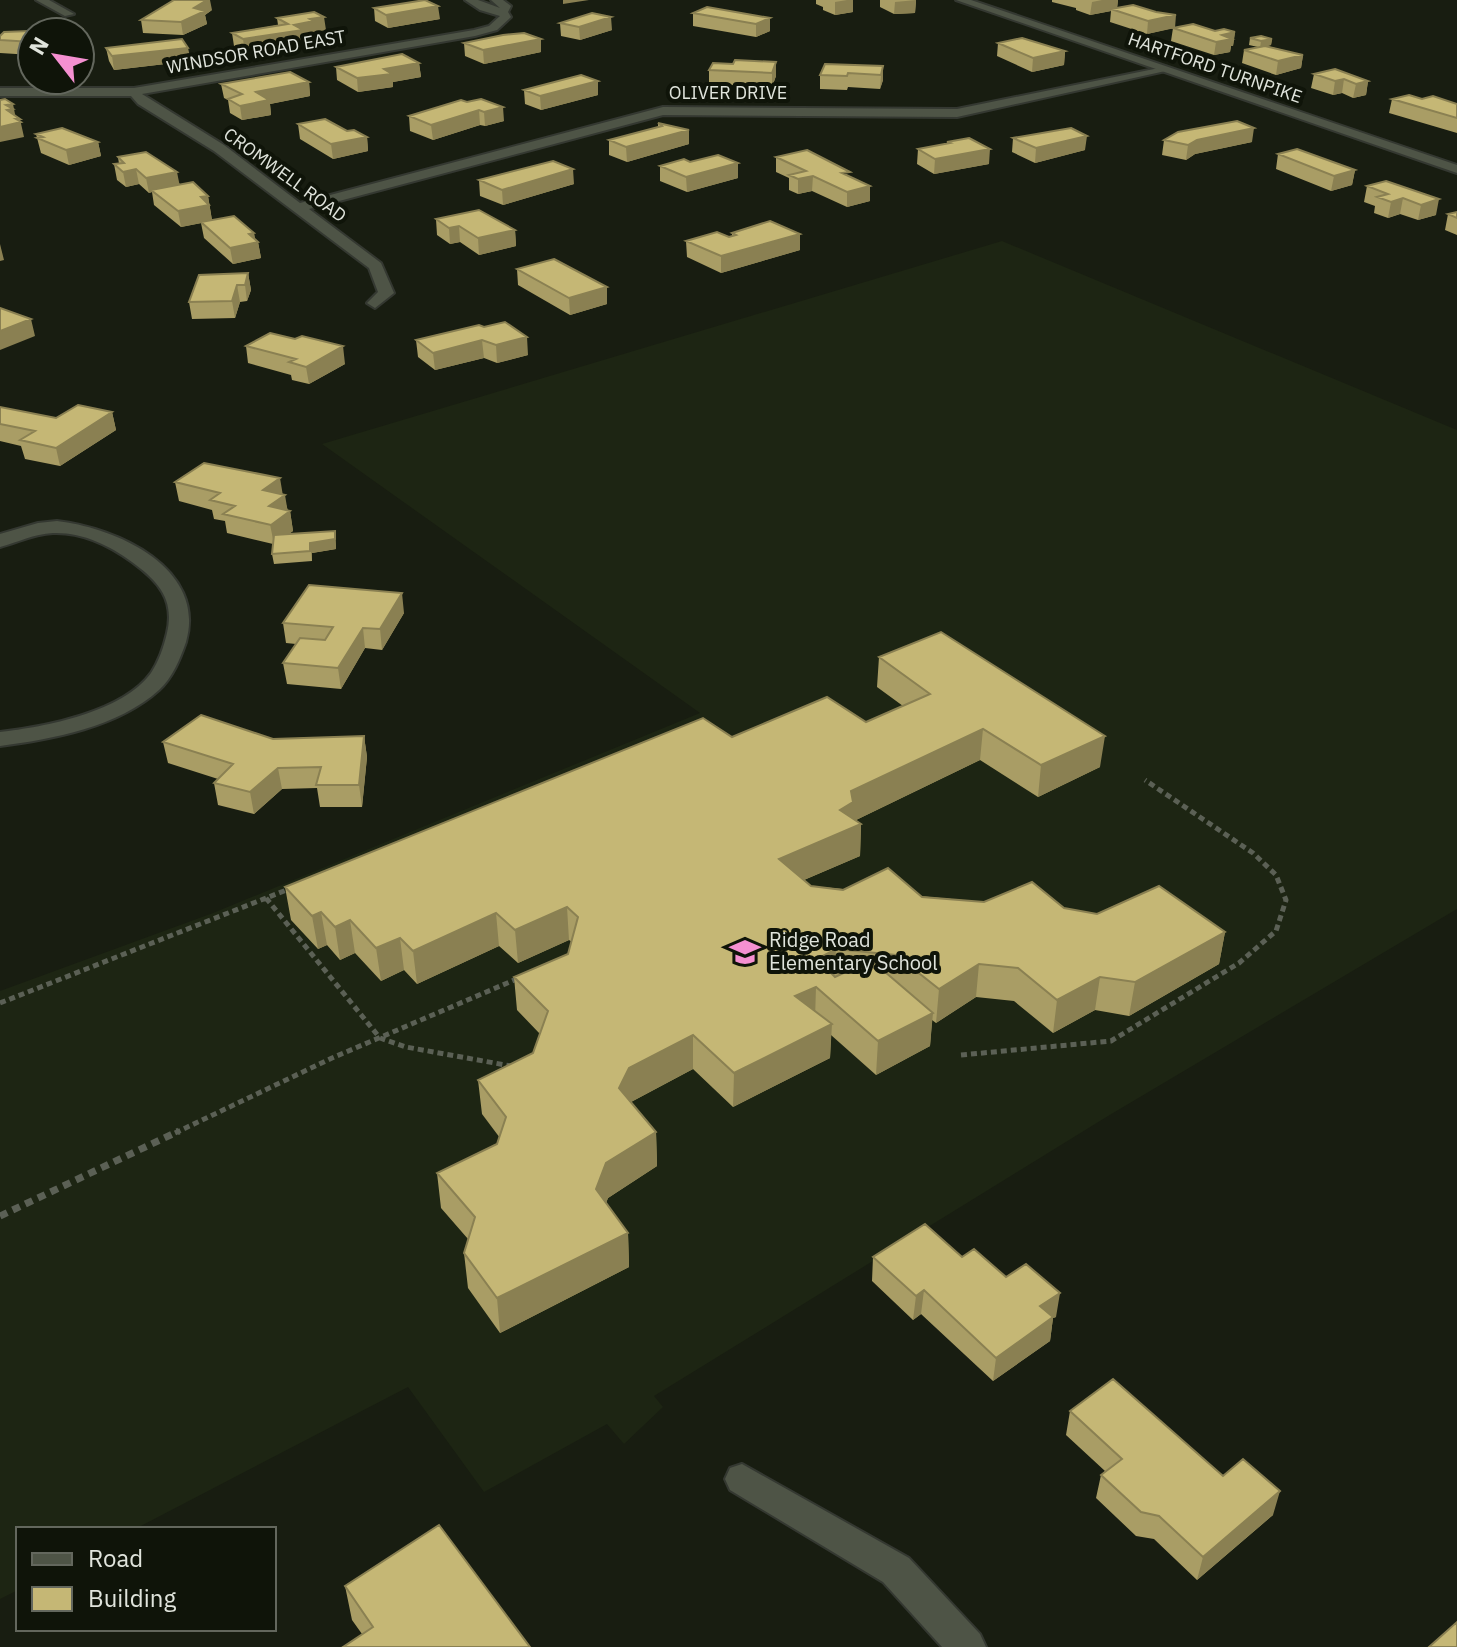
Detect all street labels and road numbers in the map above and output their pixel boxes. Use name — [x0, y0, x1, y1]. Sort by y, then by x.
street label: WINDSOR ROAD EAST — [165, 24, 347, 79]
street label: HARTFORD TURNPIKE — [1125, 27, 1305, 108]
street label: OLIVER DRIVE — [669, 81, 787, 104]
street label: CROMWELL ROAD — [219, 122, 351, 227]

